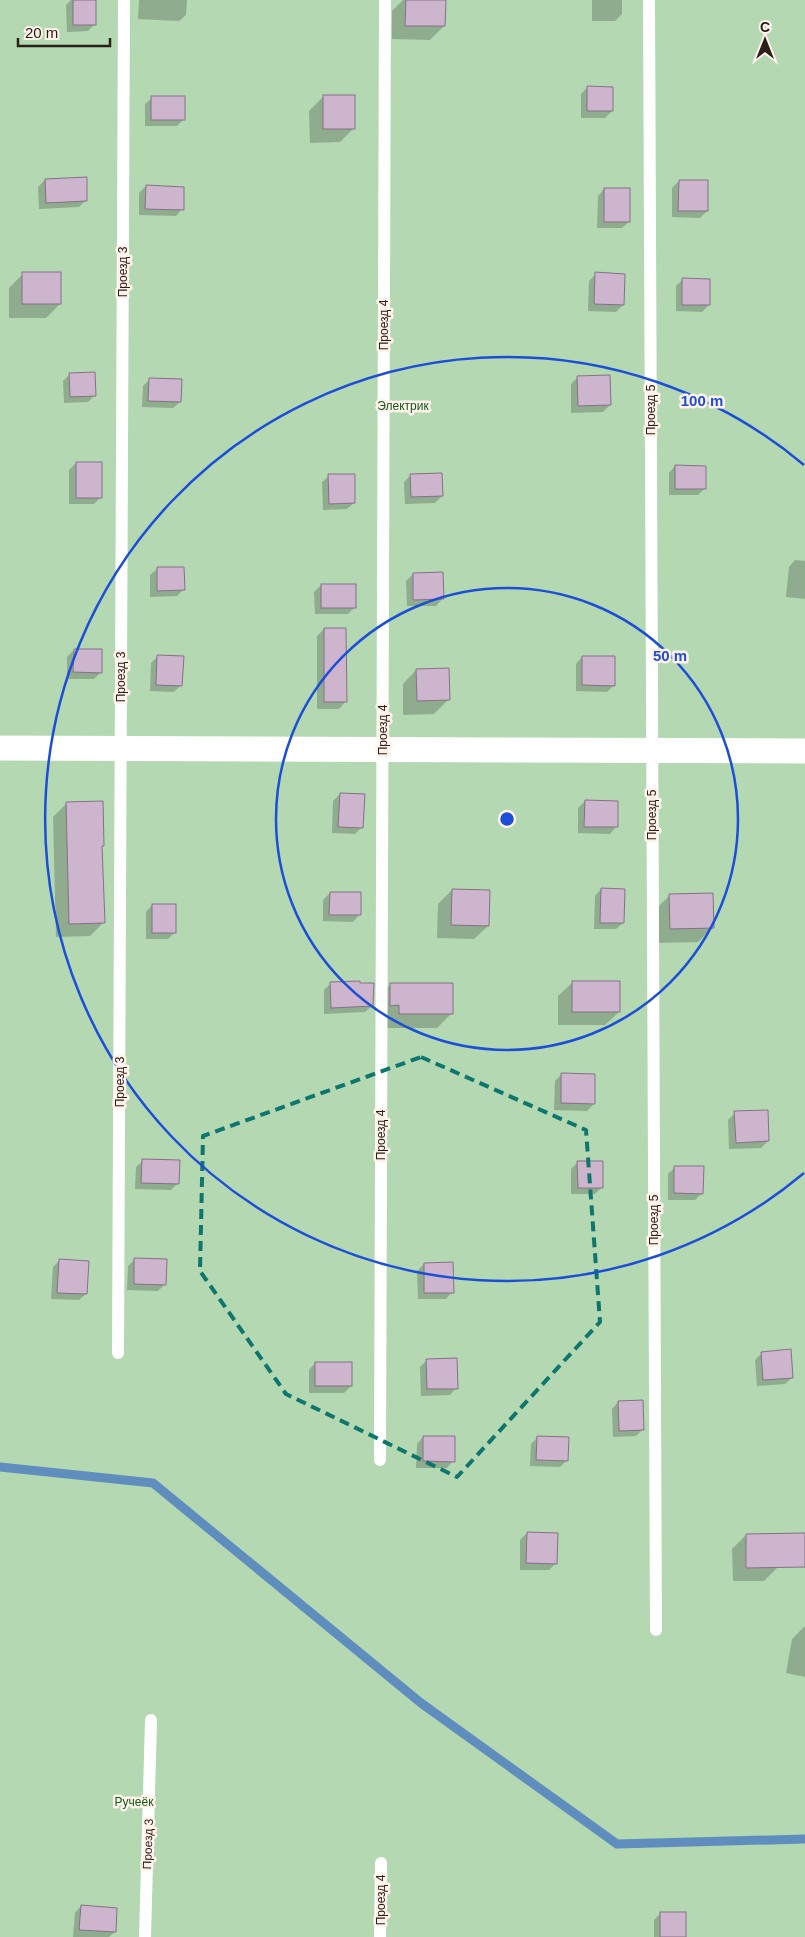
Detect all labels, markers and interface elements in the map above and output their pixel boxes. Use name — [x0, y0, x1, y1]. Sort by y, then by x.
scale bar — [18, 15, 110, 47]
north arrow — [740, 15, 790, 65]
text: С — [760, 19, 770, 35]
text: 20 m — [25, 24, 58, 41]
street label: Проезд 3 — [116, 246, 130, 297]
street label: Проезд 4 — [377, 299, 391, 350]
street label: Проезд 5 — [644, 384, 658, 435]
text: 100 m — [681, 392, 723, 409]
park label: Электрик — [377, 399, 429, 413]
text: 50 m — [653, 647, 687, 664]
street label: Проезд 3 — [114, 651, 128, 702]
street label: Проезд 4 — [376, 704, 390, 755]
street label: Проезд 5 — [645, 789, 659, 840]
centre of rings — [498, 810, 516, 828]
street label: Проезд 3 — [113, 1056, 127, 1107]
street label: Проезд 4 — [374, 1109, 388, 1160]
street label: Проезд 5 — [647, 1194, 661, 1245]
park label: Ручеёк — [115, 1795, 154, 1809]
street label: Проезд 3 — [140, 1818, 156, 1870]
street label: Проезд 4 — [374, 1874, 388, 1925]

